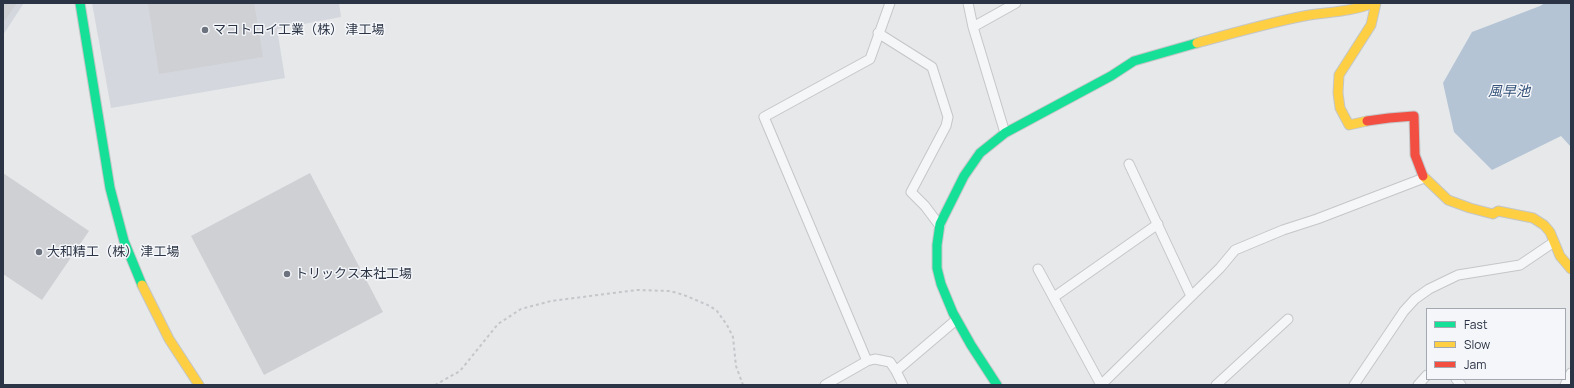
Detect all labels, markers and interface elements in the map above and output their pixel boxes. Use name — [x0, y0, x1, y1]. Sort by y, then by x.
place label: マコトロイ工業（株） 津工場 — [213, 22, 385, 38]
marker: マコトロイ工業（株） 津工場 — [200, 25, 210, 35]
water label: 風早池 — [1488, 84, 1530, 100]
place label: 大和精工（株） 津工場 — [47, 244, 180, 260]
marker: 大和精工（株） 津工場 — [34, 247, 44, 257]
place label: トリックス本社工場 — [295, 266, 412, 282]
marker: トリックス本社工場 — [282, 269, 292, 279]
legend — [1426, 308, 1566, 380]
text: Fast — [1464, 316, 1488, 333]
text: Slow — [1464, 336, 1490, 353]
text: Jam — [1464, 356, 1486, 373]

